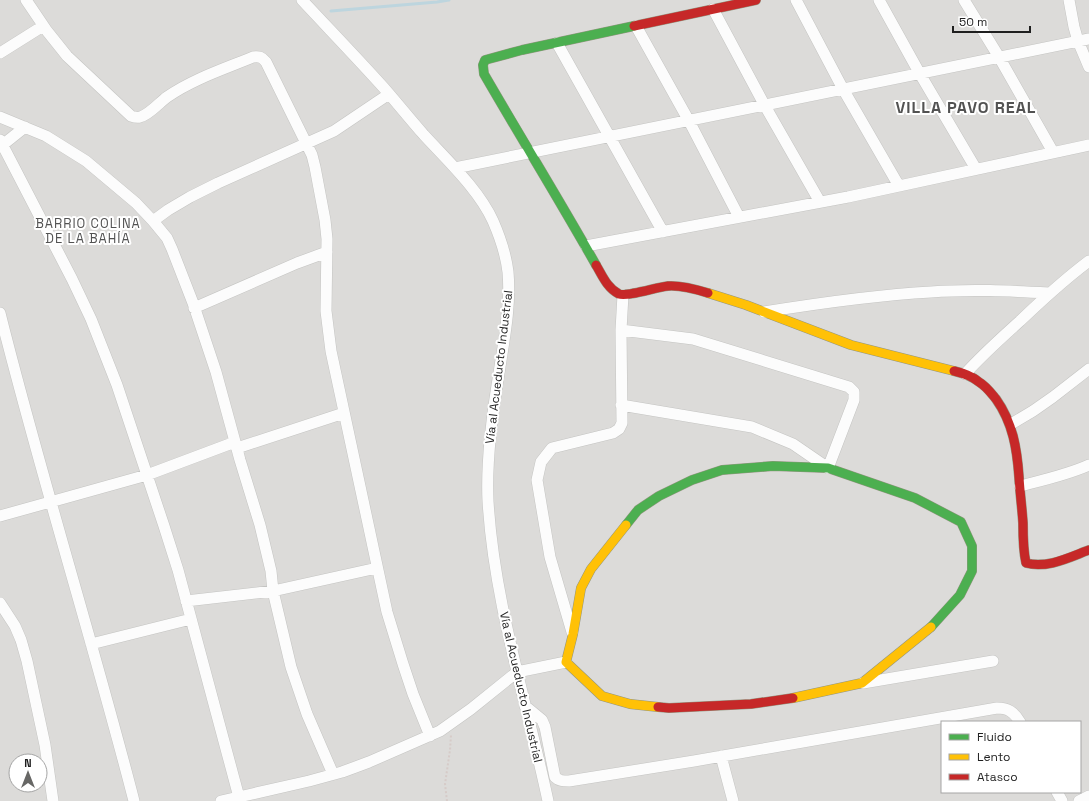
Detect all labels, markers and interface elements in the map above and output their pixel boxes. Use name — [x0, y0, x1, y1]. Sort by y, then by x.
scale bar — [953, 8, 1030, 34]
text: 50 m — [959, 14, 987, 30]
district label: VILLA PAVO REAL — [895, 97, 1037, 118]
district label: BARRIO COLINA DE LA BAHÍA — [35, 215, 141, 247]
street label: Vía al Acueducto Industrial — [482, 289, 516, 445]
street label: Vía al Acueducto Industrial — [496, 610, 546, 764]
legend — [941, 721, 1081, 793]
text: Fluido — [977, 729, 1012, 745]
text: Lento — [977, 749, 1011, 765]
north arrow — [8, 753, 48, 793]
text: N — [24, 756, 32, 770]
text: Atasco — [977, 769, 1018, 785]

